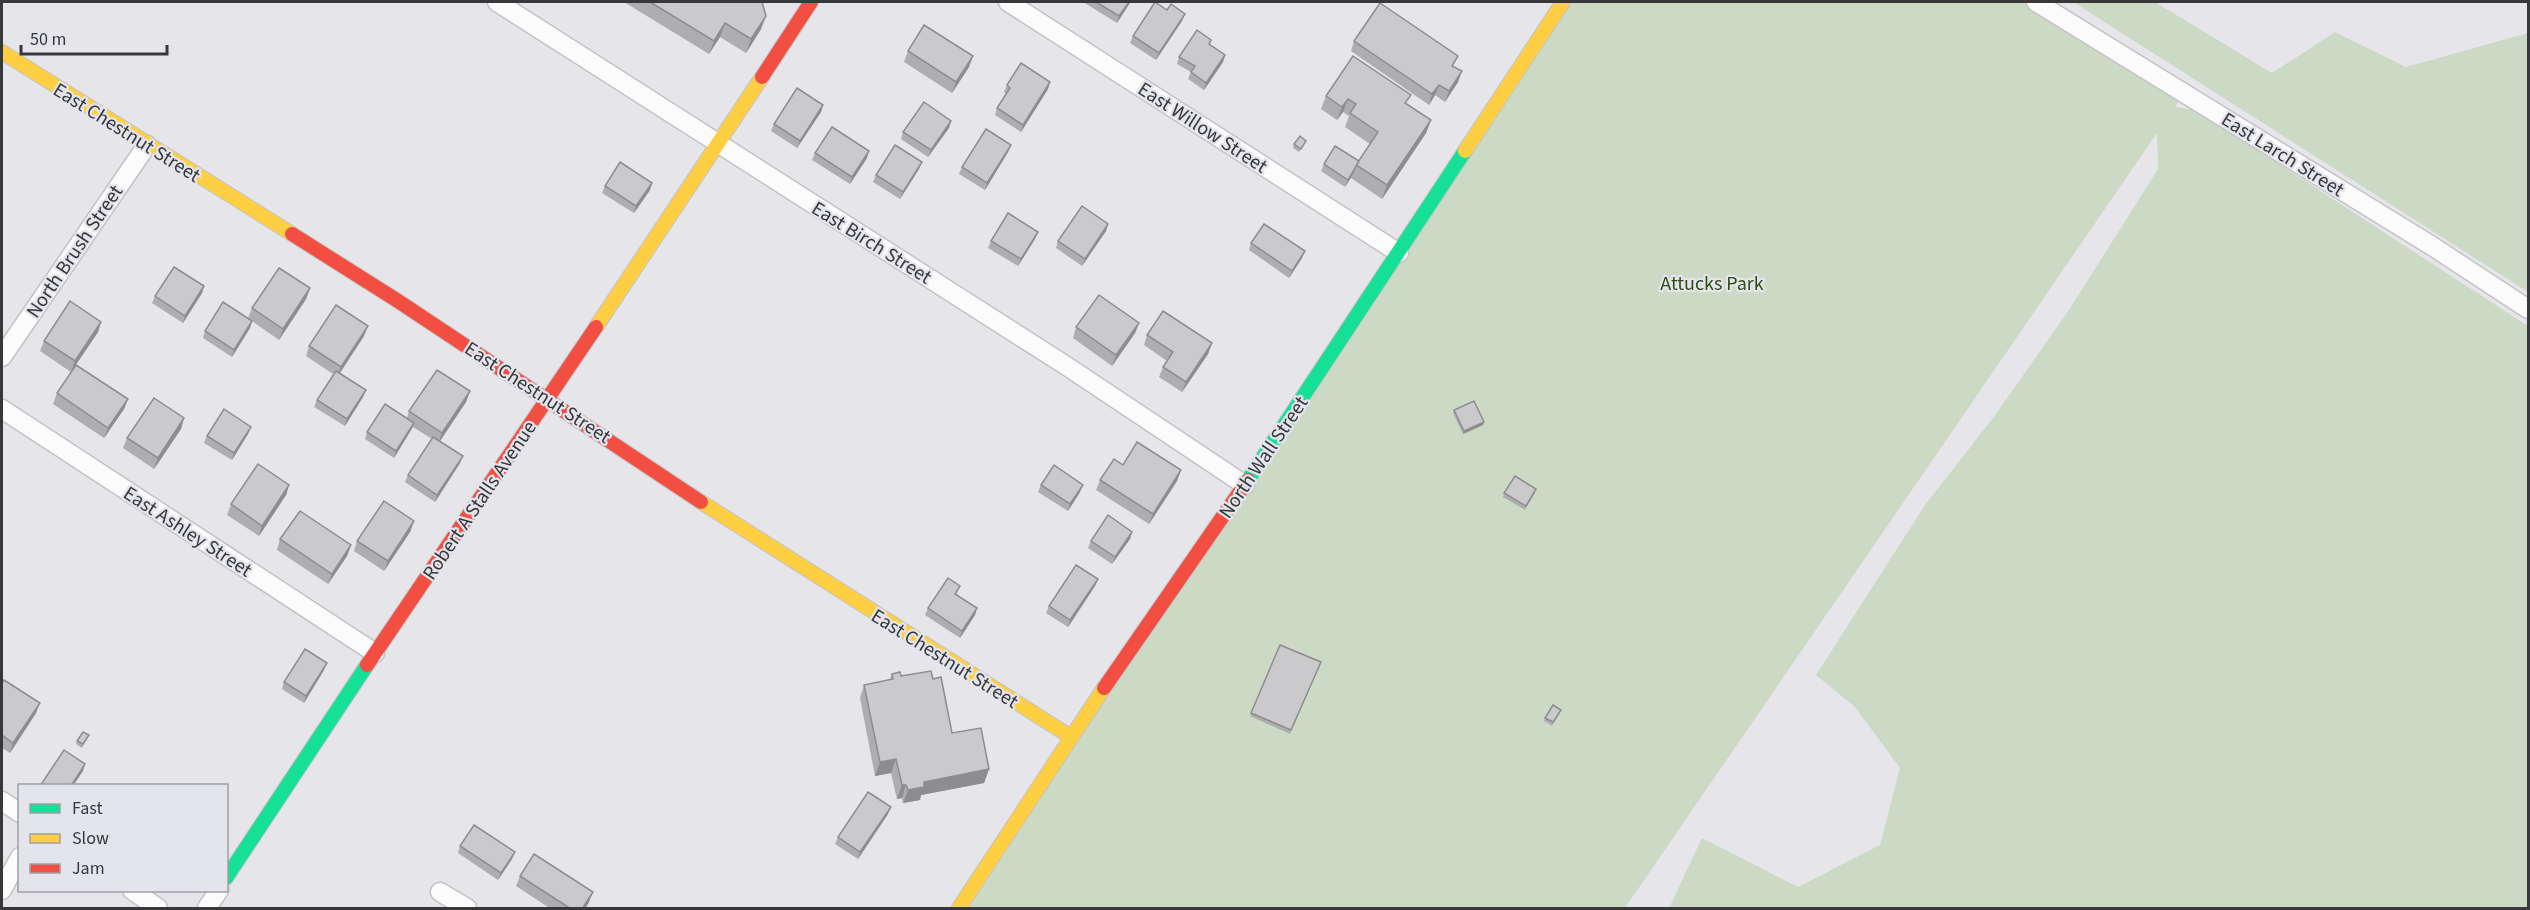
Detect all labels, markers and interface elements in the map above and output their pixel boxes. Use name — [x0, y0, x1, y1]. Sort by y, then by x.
scale bar — [21, 18, 166, 56]
text: 50 m — [30, 27, 66, 52]
street label: East Willow Street — [1132, 75, 1273, 180]
street label: East Chestnut Street — [47, 76, 206, 190]
street label: East Larch Street — [2216, 106, 2349, 204]
street label: North Brush Street — [20, 179, 130, 324]
street label: East Birch Street — [806, 195, 937, 291]
park label: Attucks Park — [1660, 270, 1764, 298]
street label: East Chestnut Street — [459, 335, 616, 451]
street label: North Wall Street — [1212, 391, 1315, 524]
street label: Robert A Stalls Avenue — [416, 415, 544, 586]
street label: East Ashley Street — [118, 480, 258, 584]
street label: East Chestnut Street — [865, 602, 1024, 716]
legend — [18, 784, 228, 892]
text: Fast — [72, 796, 103, 821]
text: Slow — [72, 826, 109, 851]
text: Jam — [72, 856, 105, 881]

